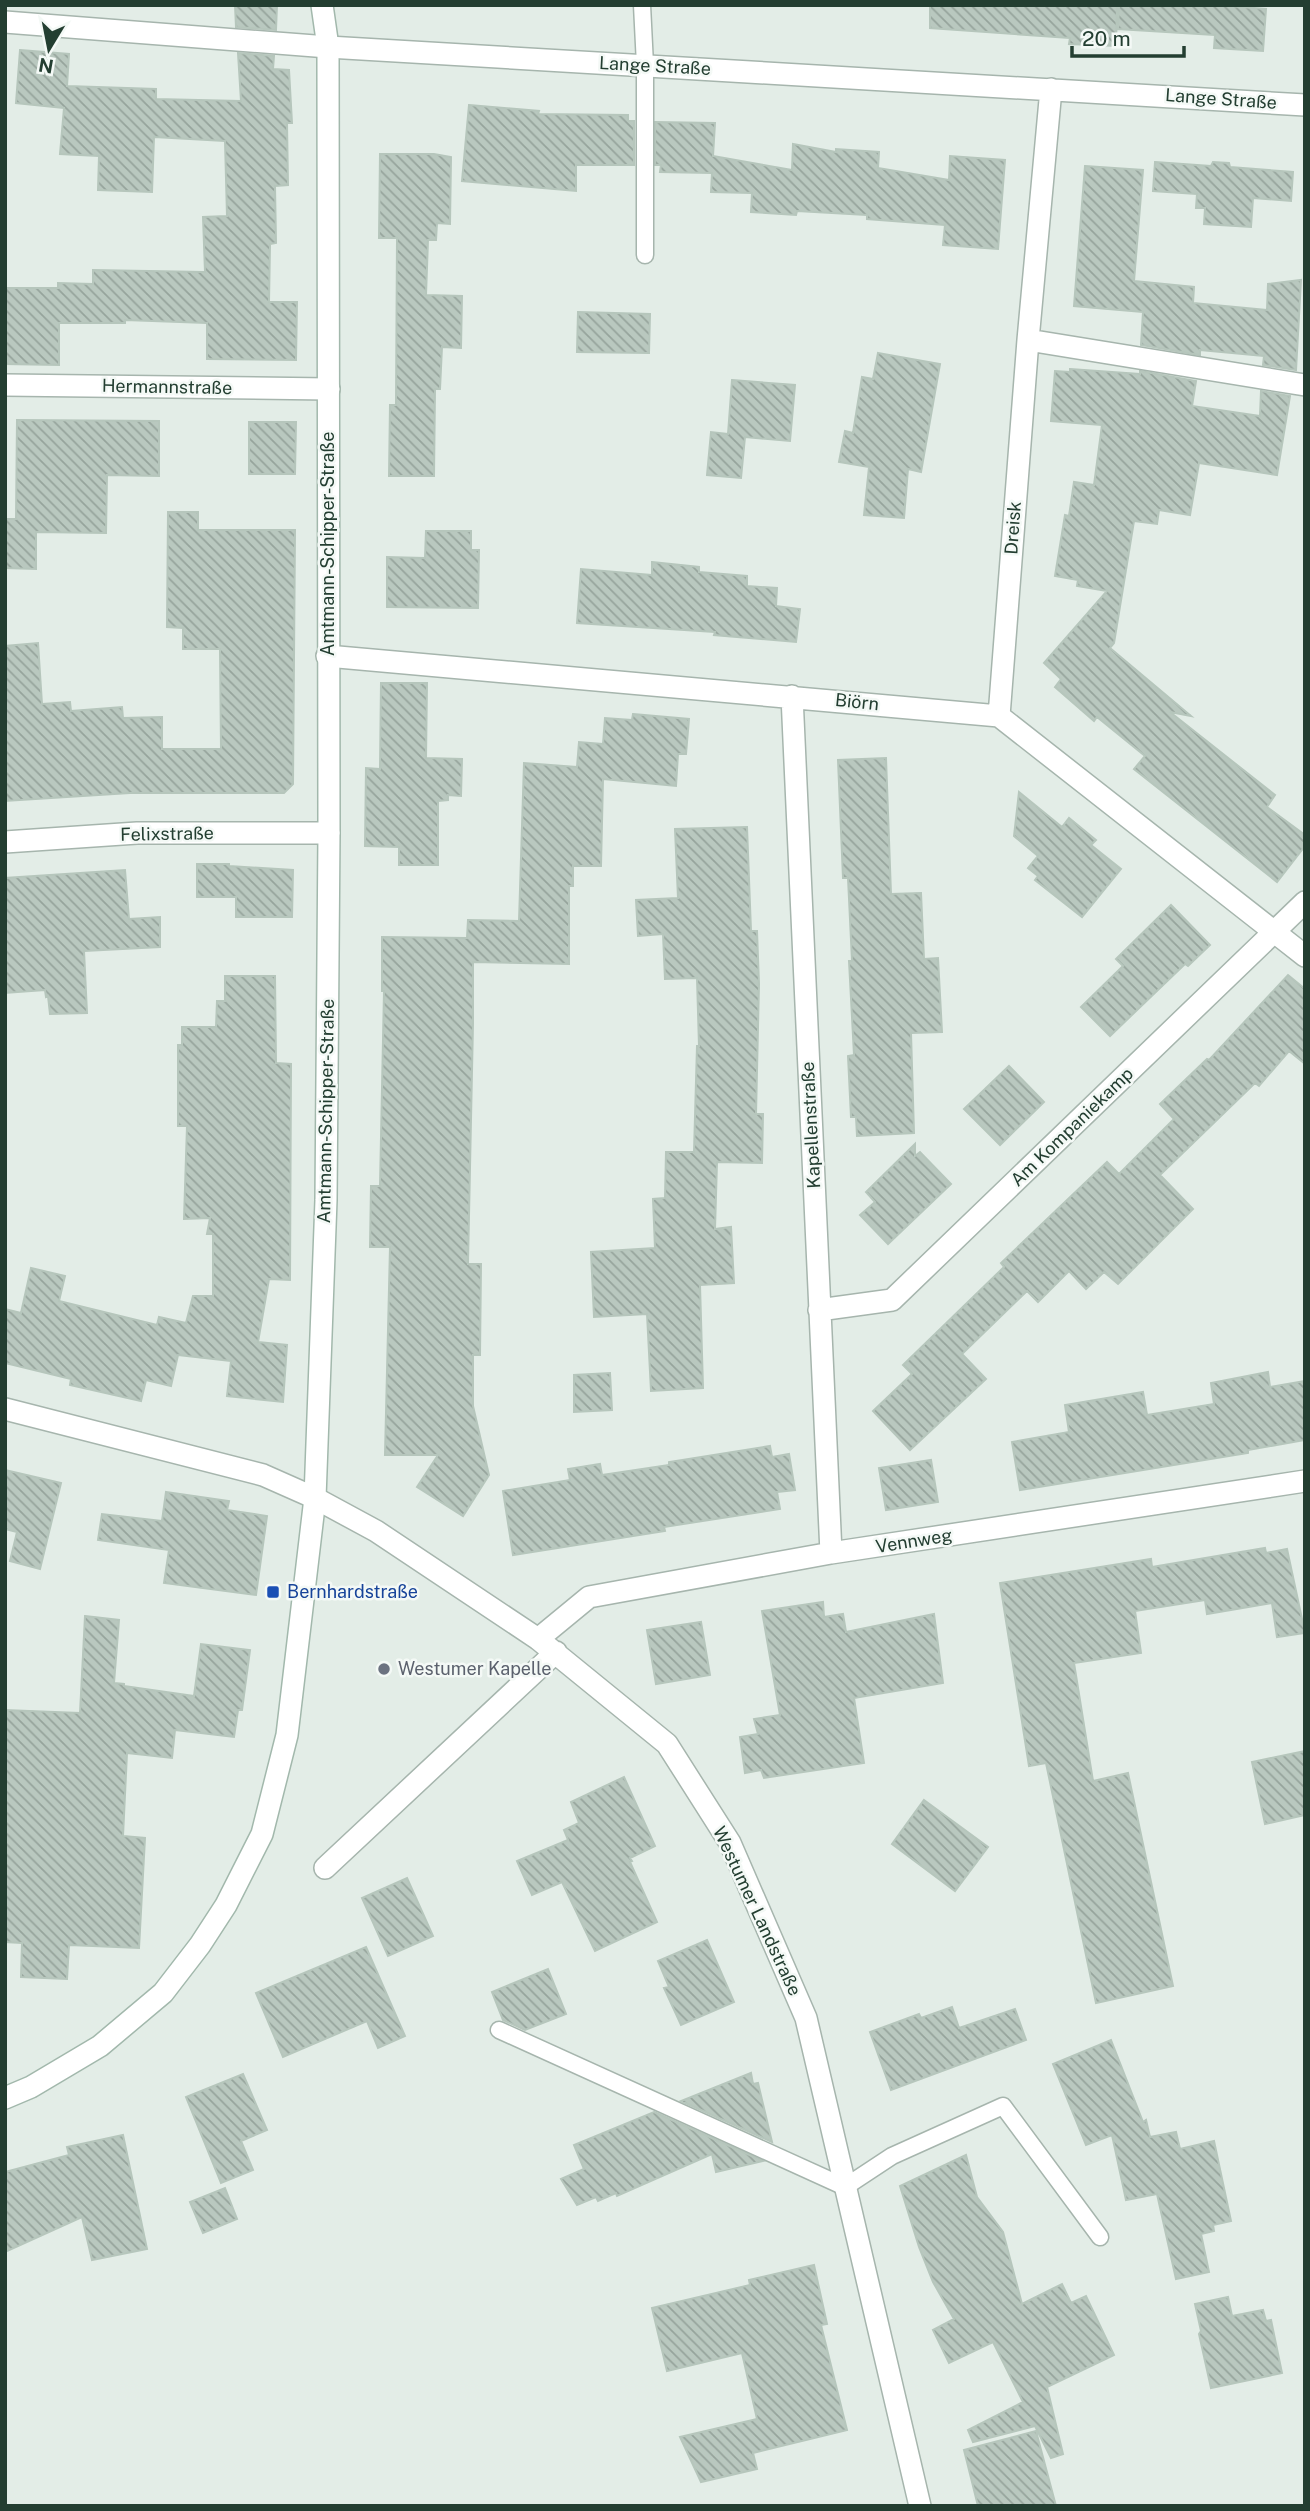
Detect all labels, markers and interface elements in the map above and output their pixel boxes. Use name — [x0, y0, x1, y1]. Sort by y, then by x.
north arrow — [14, 14, 84, 84]
scale bar — [1072, 14, 1184, 58]
text: 20 m — [1082, 26, 1131, 51]
street label: Lange Straße — [599, 52, 711, 79]
text: N — [37, 54, 55, 78]
street label: Lange Straße — [1164, 84, 1278, 113]
street label: Hermannstraße — [102, 375, 232, 398]
street label: Amtmann-Schipper-Straße — [317, 432, 338, 656]
street label: Dreisk — [1000, 501, 1025, 555]
street label: Biörn — [834, 689, 880, 714]
street label: Felixstraße — [120, 822, 214, 845]
street label: Amtmann-Schipper-Straße — [313, 998, 338, 1224]
street label: Kapellenstraße — [797, 1061, 824, 1189]
street label: Am Kompaniekamp — [1006, 1063, 1137, 1190]
street label: Vennweg — [874, 1524, 954, 1557]
place label: Bernhardstraße — [287, 1581, 418, 1602]
marker: Bernhardstraße — [265, 1584, 281, 1600]
place label: Westumer Kapelle — [398, 1658, 551, 1679]
marker: Westumer Kapelle — [376, 1661, 392, 1677]
street label: Westumer Landstraße — [709, 1823, 806, 1999]

